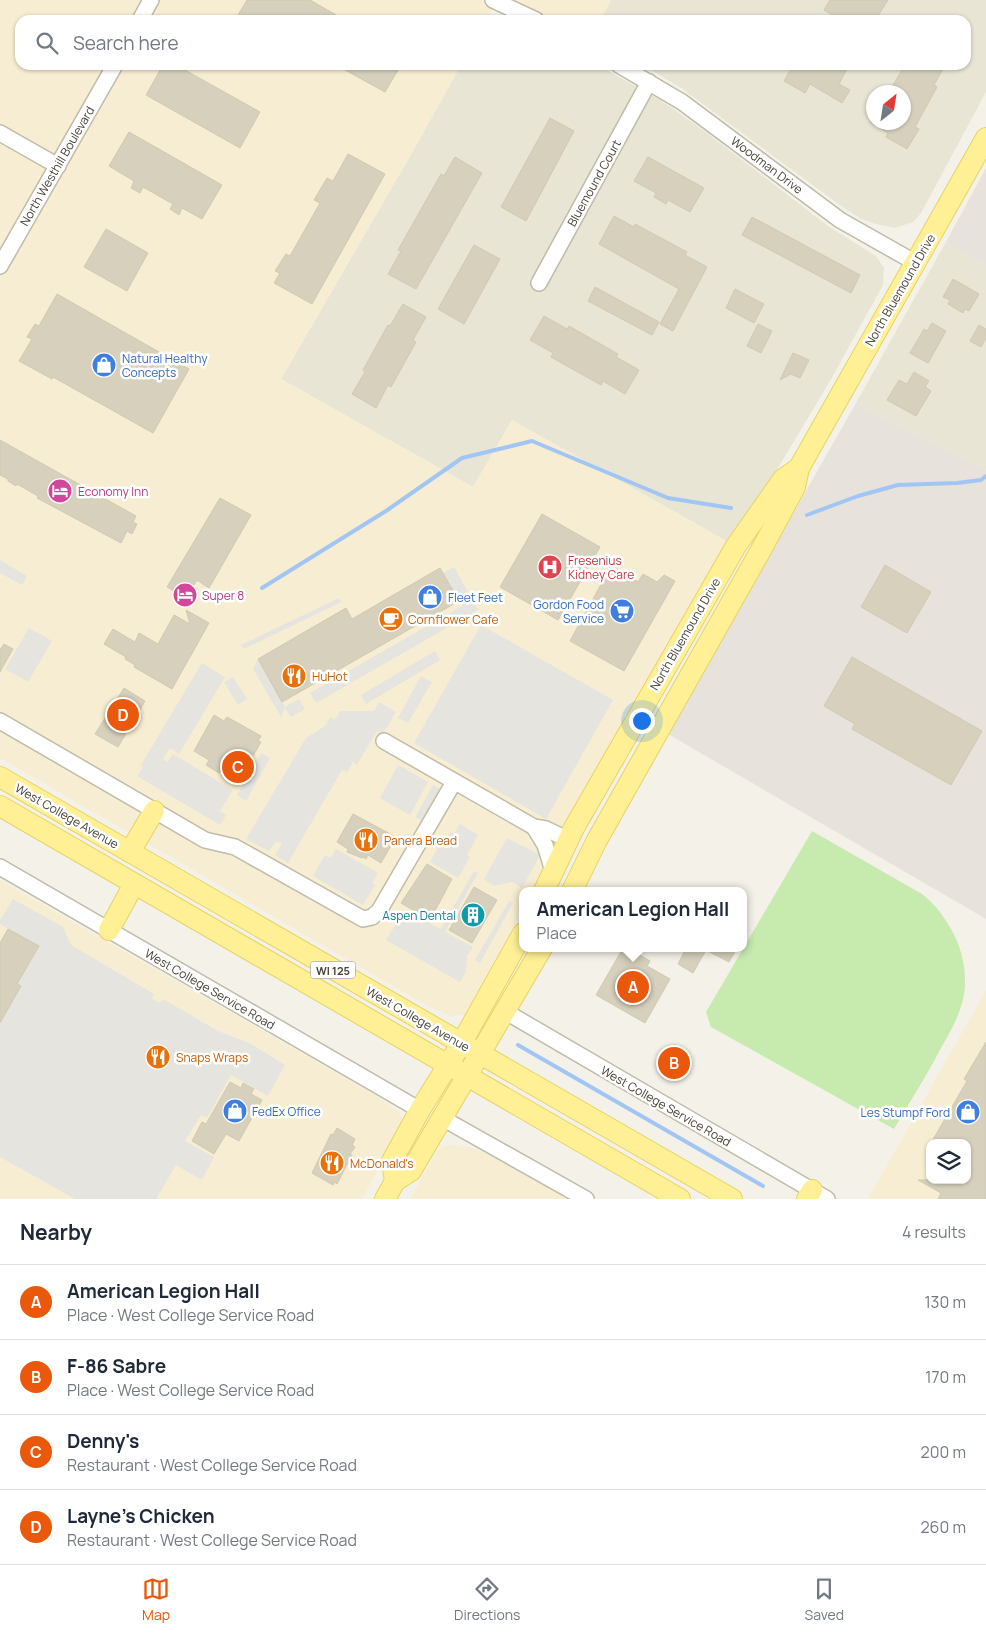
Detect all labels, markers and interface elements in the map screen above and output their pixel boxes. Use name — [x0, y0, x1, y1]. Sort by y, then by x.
search box — [15, 15, 971, 70]
icon: search — [33, 29, 61, 57]
text: Search here — [73, 30, 179, 56]
north arrow — [866, 85, 911, 130]
street label: North Westhill Boulevard — [16, 103, 98, 229]
street label: Woodman Drive — [727, 132, 807, 198]
street label: Bluemound Court — [563, 136, 625, 230]
street label: North Bluemound Drive — [861, 231, 939, 349]
place label: Natural Healthy Concepts — [122, 350, 208, 381]
shop icon: Natural Healthy Concepts — [91, 352, 117, 378]
hotel icon: Economy Inn — [47, 478, 73, 504]
place label: Economy Inn — [78, 483, 148, 500]
place label: Fresenius Kidney Care — [568, 552, 634, 583]
hospital icon: Fresenius Kidney Care — [537, 554, 563, 580]
street label: North Bluemound Drive — [646, 575, 724, 693]
hotel icon: Super 8 — [172, 582, 198, 608]
shop icon: Fleet Feet — [417, 584, 443, 610]
place label: Super 8 — [202, 587, 244, 604]
place label: Fleet Feet — [448, 589, 503, 606]
place label: Gordon Food Service — [533, 596, 604, 627]
supermarket icon: Gordon Food Service — [609, 598, 635, 624]
cafe icon: Cornflower Cafe — [378, 606, 404, 632]
place label: Cornflower Cafe — [408, 611, 498, 628]
restaurant icon: HuHot — [281, 663, 307, 689]
place label: HuHot — [312, 668, 348, 685]
pin: D — [107, 696, 139, 734]
your location — [629, 708, 655, 734]
pin: C — [222, 748, 254, 786]
street label: West College Avenue — [12, 779, 122, 853]
restaurant icon: Panera Bread — [353, 827, 379, 853]
place label: Panera Bread — [384, 832, 457, 849]
popup — [519, 887, 747, 952]
text: American Legion Hall — [537, 896, 729, 922]
building icon: Aspen Dental — [460, 902, 486, 928]
place label: Aspen Dental — [382, 907, 456, 924]
text: Place — [537, 922, 577, 944]
street label: West College Service Road — [142, 945, 278, 1033]
road number: WI 125 — [310, 962, 356, 978]
pin: A — [617, 968, 649, 1006]
street label: West College Avenue — [363, 982, 473, 1056]
restaurant icon: Snaps Wraps — [145, 1044, 171, 1070]
pin: B — [658, 1044, 690, 1082]
place label: Snaps Wraps — [176, 1049, 248, 1066]
street label: West College Service Road — [598, 1062, 734, 1150]
shop icon: FedEx Office — [222, 1098, 248, 1124]
shop icon: Les Stumpf Ford — [955, 1099, 981, 1125]
place label: FedEx Office — [252, 1103, 321, 1120]
place label: Les Stumpf Ford — [861, 1104, 950, 1121]
map controls — [926, 1139, 971, 1184]
button: layers — [926, 1139, 971, 1184]
restaurant icon: McDonald's — [319, 1150, 345, 1176]
place label: McDonald's — [350, 1155, 414, 1172]
text: Nearby — [20, 1218, 92, 1246]
text: 4 results — [902, 1221, 966, 1243]
text: American Legion Hall — [67, 1278, 260, 1304]
text: A — [31, 1291, 41, 1313]
text: 130 m — [924, 1291, 966, 1313]
text: Place · West College Service Road — [67, 1304, 314, 1326]
text: F-86 Sabre — [67, 1353, 166, 1379]
text: B — [31, 1366, 41, 1388]
text: 170 m — [925, 1366, 966, 1388]
text: Place · West College Service Road — [67, 1379, 314, 1401]
text: Denny's — [67, 1428, 139, 1454]
text: C — [30, 1441, 42, 1463]
text: 200 m — [921, 1441, 966, 1463]
text: Restaurant · West College Service Road — [67, 1454, 357, 1476]
text: Layne's Chicken — [67, 1503, 215, 1529]
text: D — [30, 1516, 42, 1538]
text: 260 m — [920, 1516, 966, 1538]
text: Restaurant · West College Service Road — [67, 1529, 357, 1551]
tab: Map — [142, 1575, 170, 1624]
tab: Directions — [454, 1575, 520, 1624]
tab: Saved — [805, 1575, 844, 1624]

